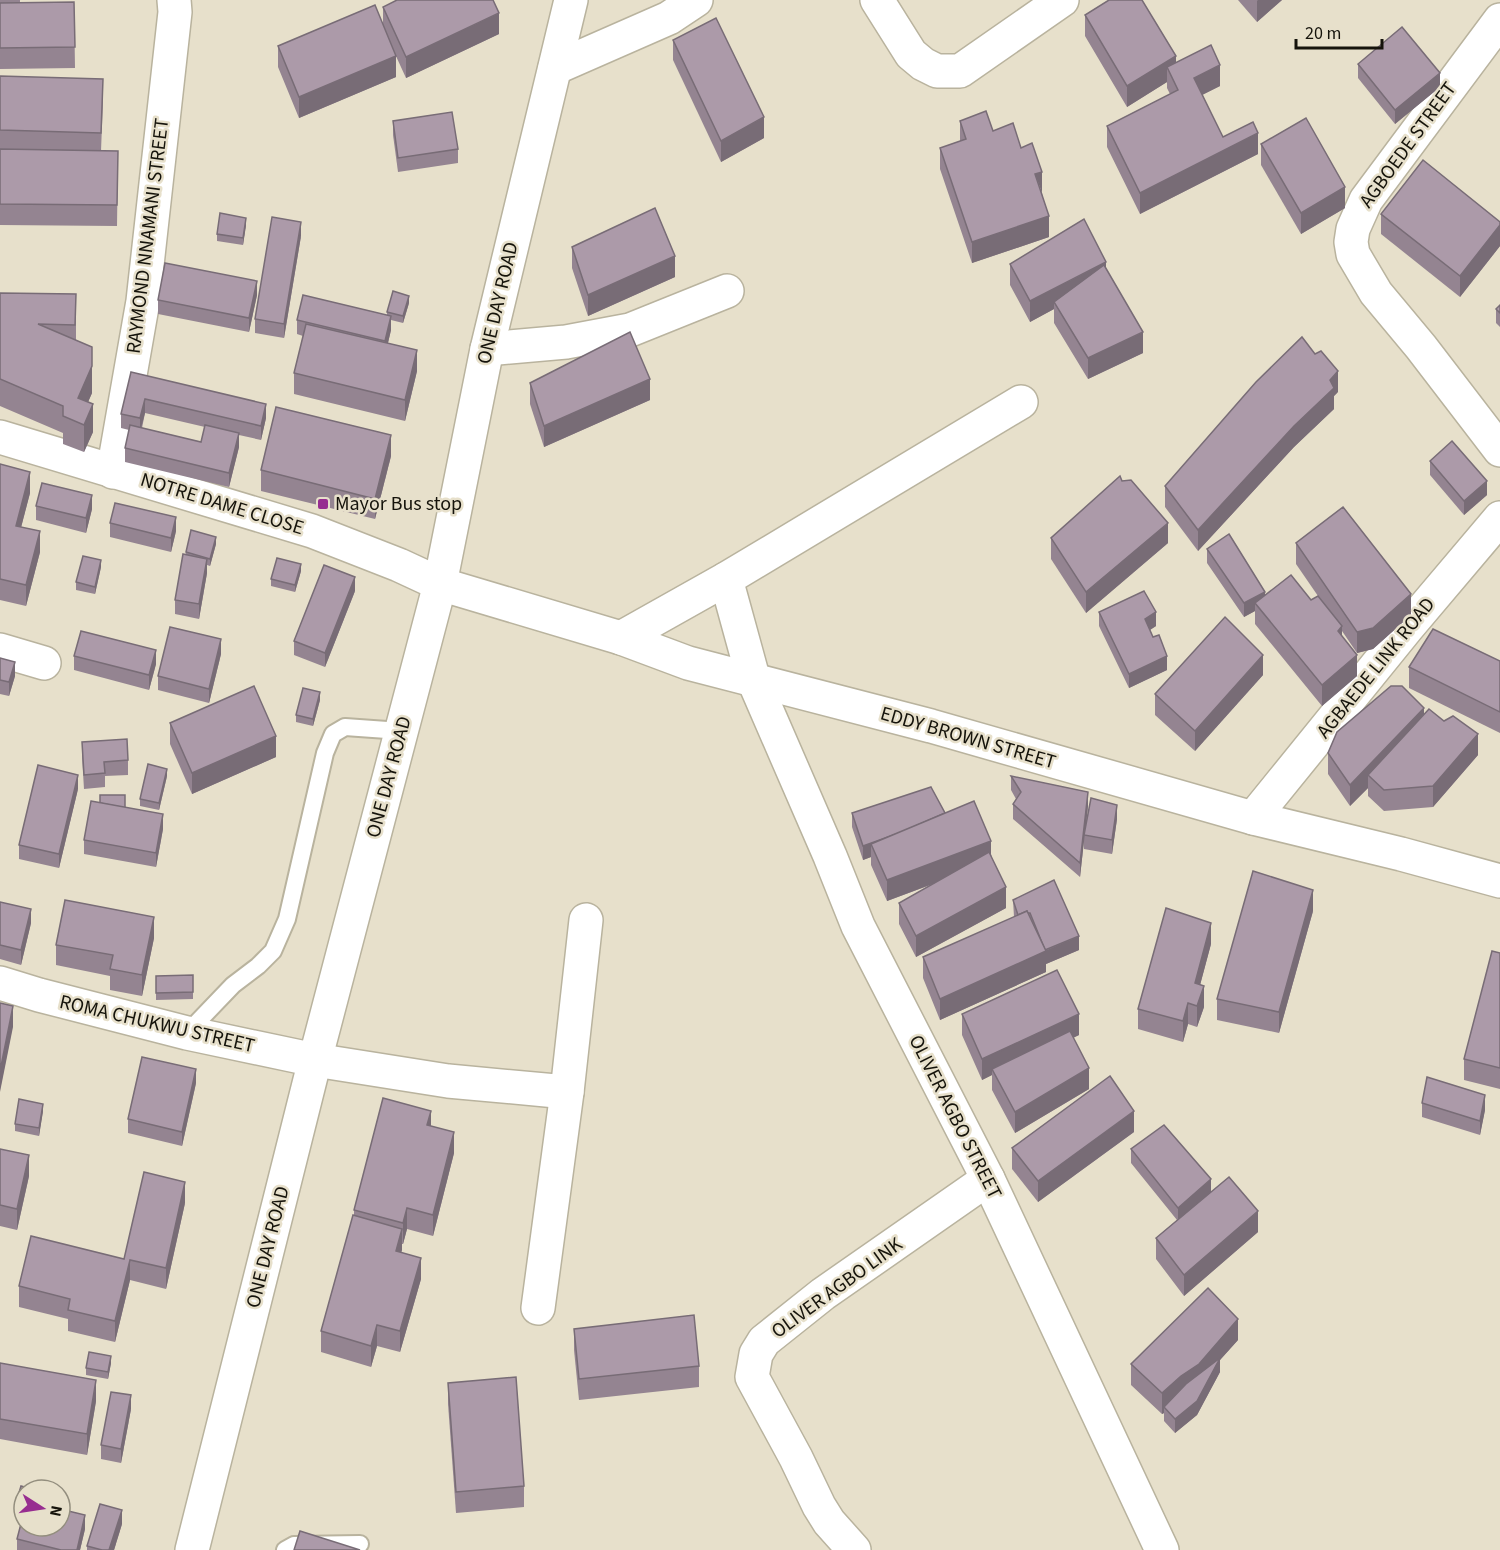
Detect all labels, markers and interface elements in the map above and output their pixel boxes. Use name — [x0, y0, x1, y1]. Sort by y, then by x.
scale bar — [1296, 12, 1382, 50]
text: 20 m — [1305, 21, 1341, 46]
street label: AGBOEDE STREET — [1353, 76, 1463, 214]
street label: RAYMOND NNAMANI STREET — [120, 116, 176, 355]
street label: ONE DAY ROAD — [470, 239, 526, 367]
street label: NOTRE DAME CLOSE — [137, 466, 307, 542]
place label: Mayor Bus stop — [335, 490, 462, 518]
marker: Mayor Bus stop — [316, 497, 330, 511]
street label: AGBAEDE LINK ROAD — [1310, 592, 1442, 744]
street label: EDDY BROWN STREET — [877, 700, 1059, 777]
street label: ONE DAY ROAD — [359, 713, 419, 841]
street label: ROMA CHUKWU STREET — [57, 988, 258, 1060]
street label: OLIVER AGBO STREET — [902, 1030, 1009, 1204]
street label: ONE DAY ROAD — [239, 1183, 297, 1311]
street label: OLIVER AGBO LINK — [766, 1231, 909, 1345]
north arrow — [12, 1478, 72, 1538]
text: N — [44, 1503, 68, 1518]

